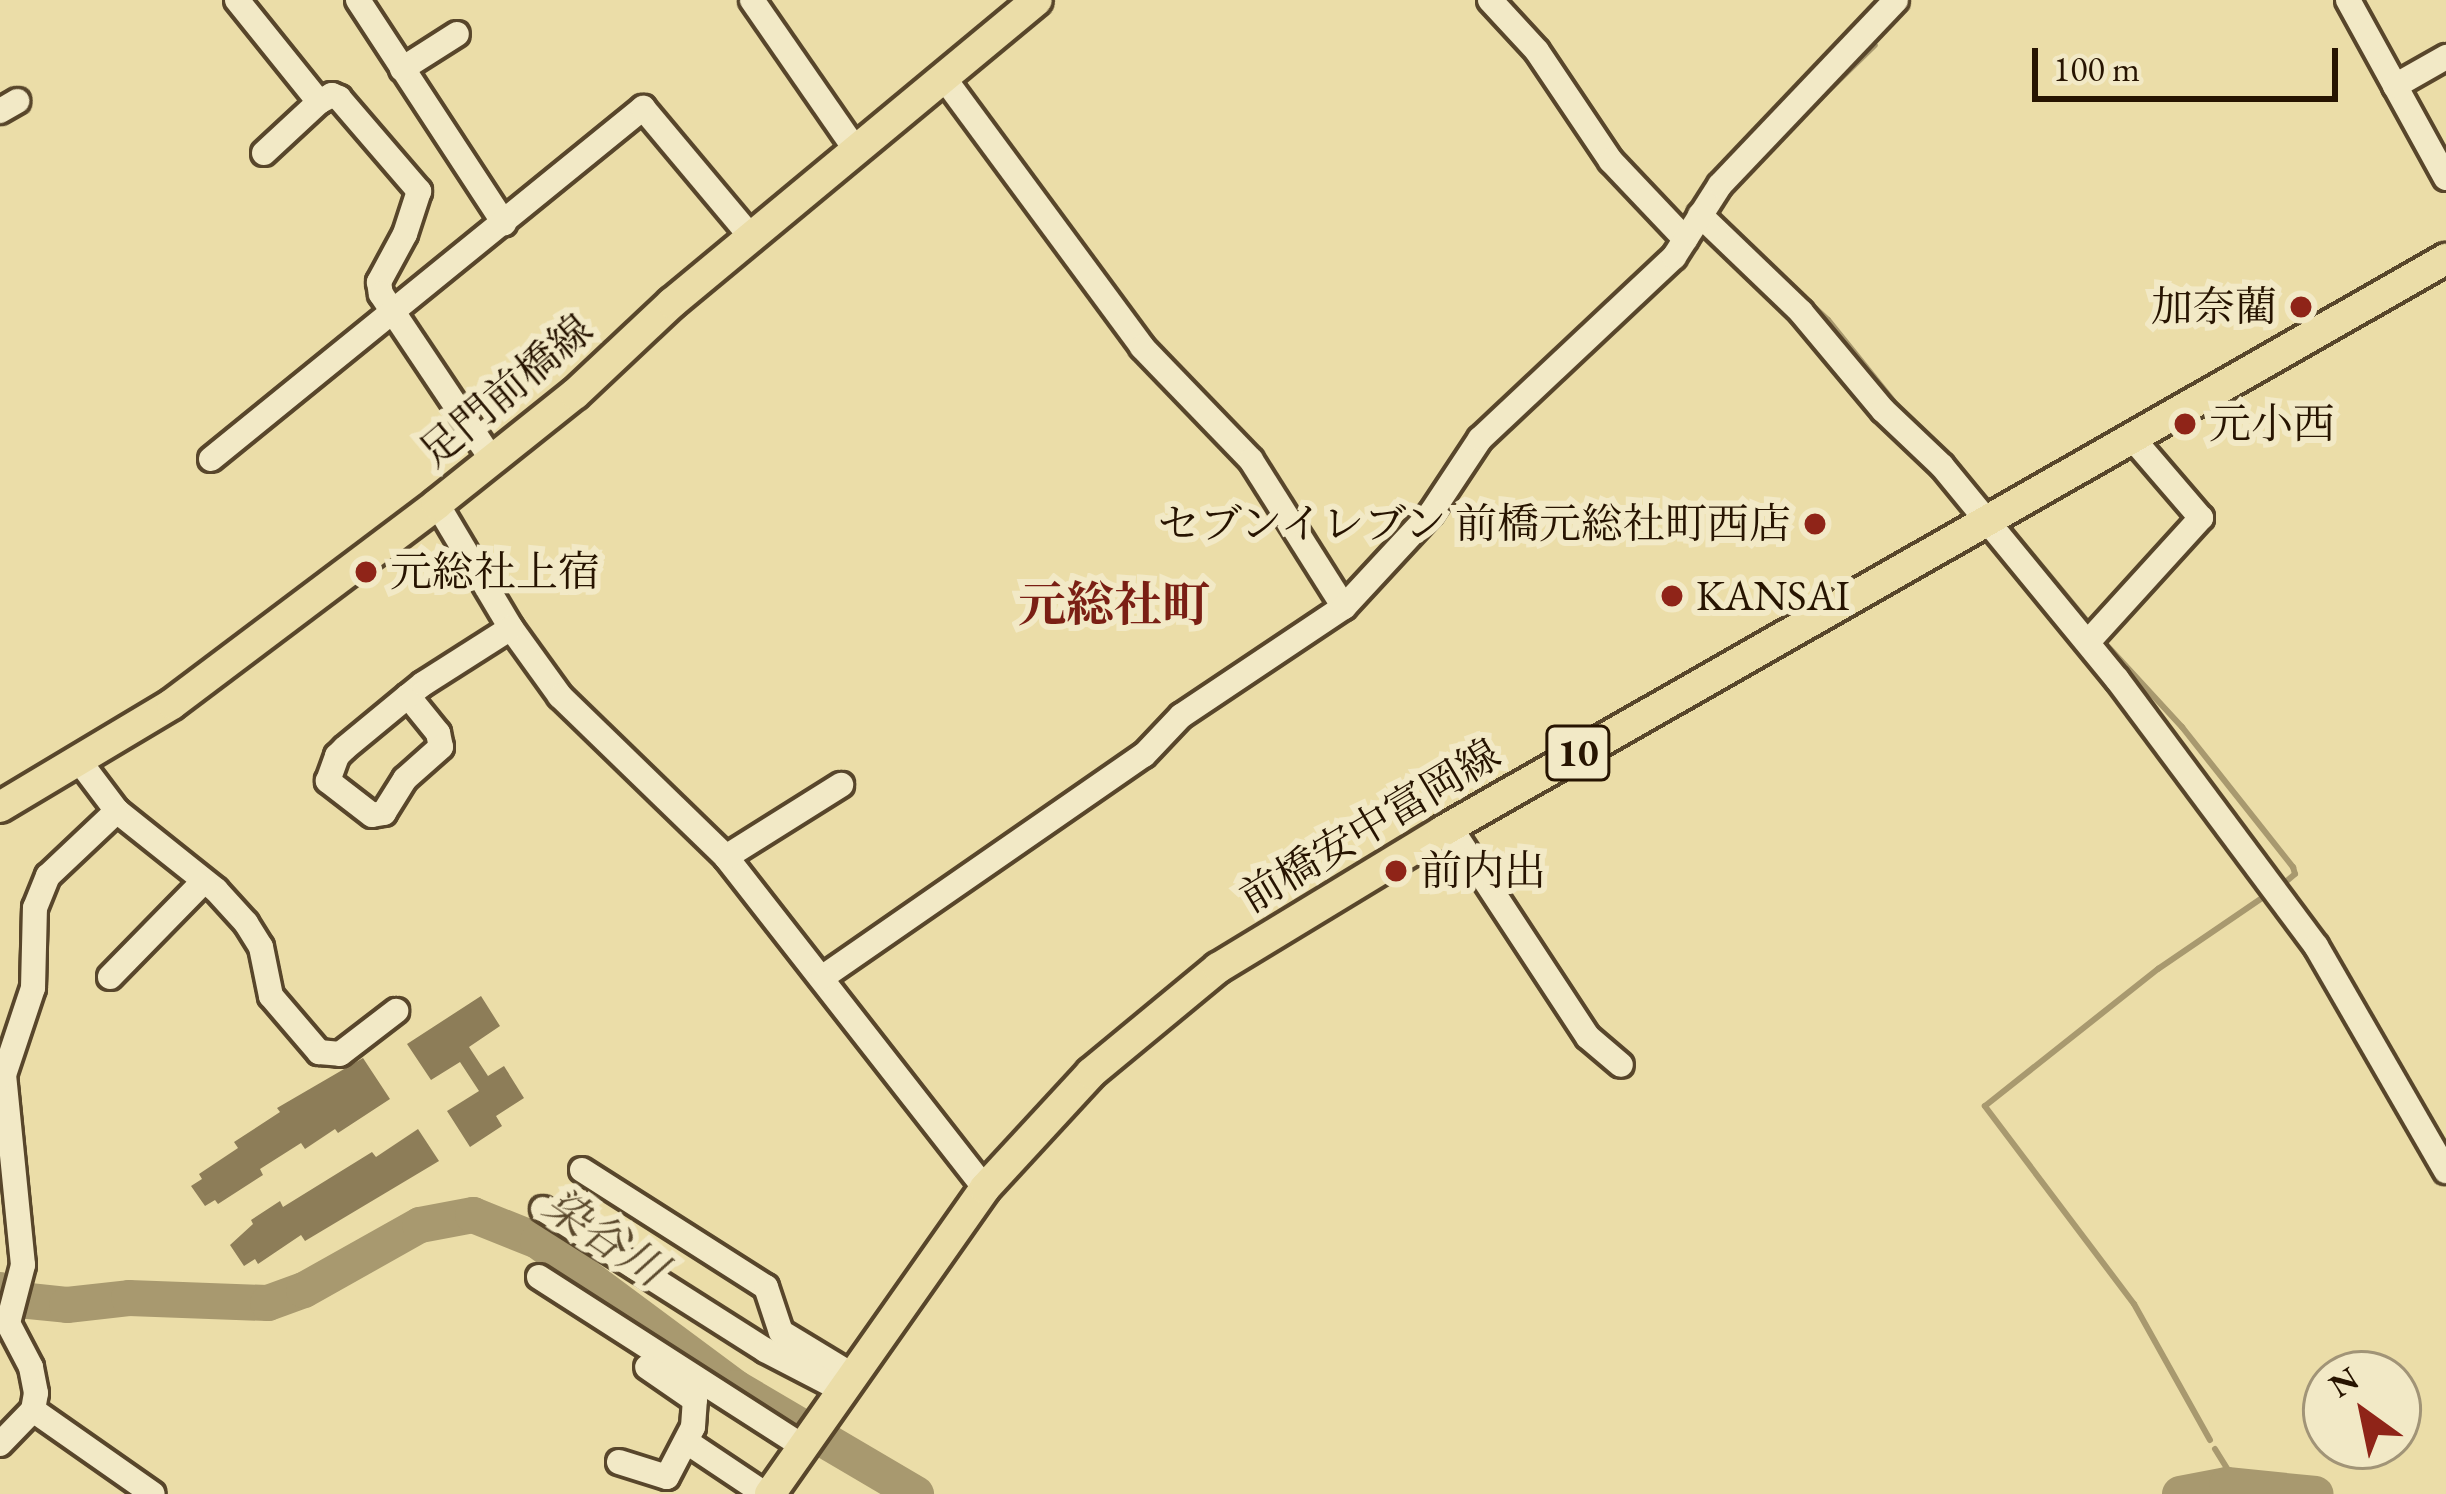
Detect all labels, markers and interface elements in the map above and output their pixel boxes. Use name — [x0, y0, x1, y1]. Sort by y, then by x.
scale bar — [2038, 24, 2344, 98]
text: 100 m — [2053, 45, 2140, 92]
place label: 加奈藺 — [2151, 282, 2277, 332]
marker: 加奈藺 — [2288, 294, 2314, 320]
street label: 足門前橋線 — [409, 304, 603, 478]
place label: 元小西 — [2209, 399, 2335, 449]
marker: 元小西 — [2172, 411, 2198, 437]
place label: セブンイレブン 前橋元総社町西店 — [1153, 499, 1791, 549]
marker: セブンイレブン 前橋元総社町西店 — [1802, 511, 1828, 537]
place label: 元総社上宿 — [390, 547, 600, 597]
marker: 元総社上宿 — [353, 559, 379, 585]
place label: KANSAI — [1696, 571, 1850, 621]
district label: 元総社町 — [1018, 576, 1210, 634]
marker: KANSAI — [1659, 583, 1685, 609]
road number: 10 — [1545, 720, 1611, 786]
street label: 前橋安中富岡線 — [1231, 729, 1509, 923]
place label: 前内出 — [1420, 846, 1546, 896]
marker: 前内出 — [1383, 858, 1409, 884]
water label: 染谷川 — [534, 1177, 676, 1297]
north arrow — [2302, 1350, 2422, 1470]
text: N — [2321, 1357, 2367, 1407]

